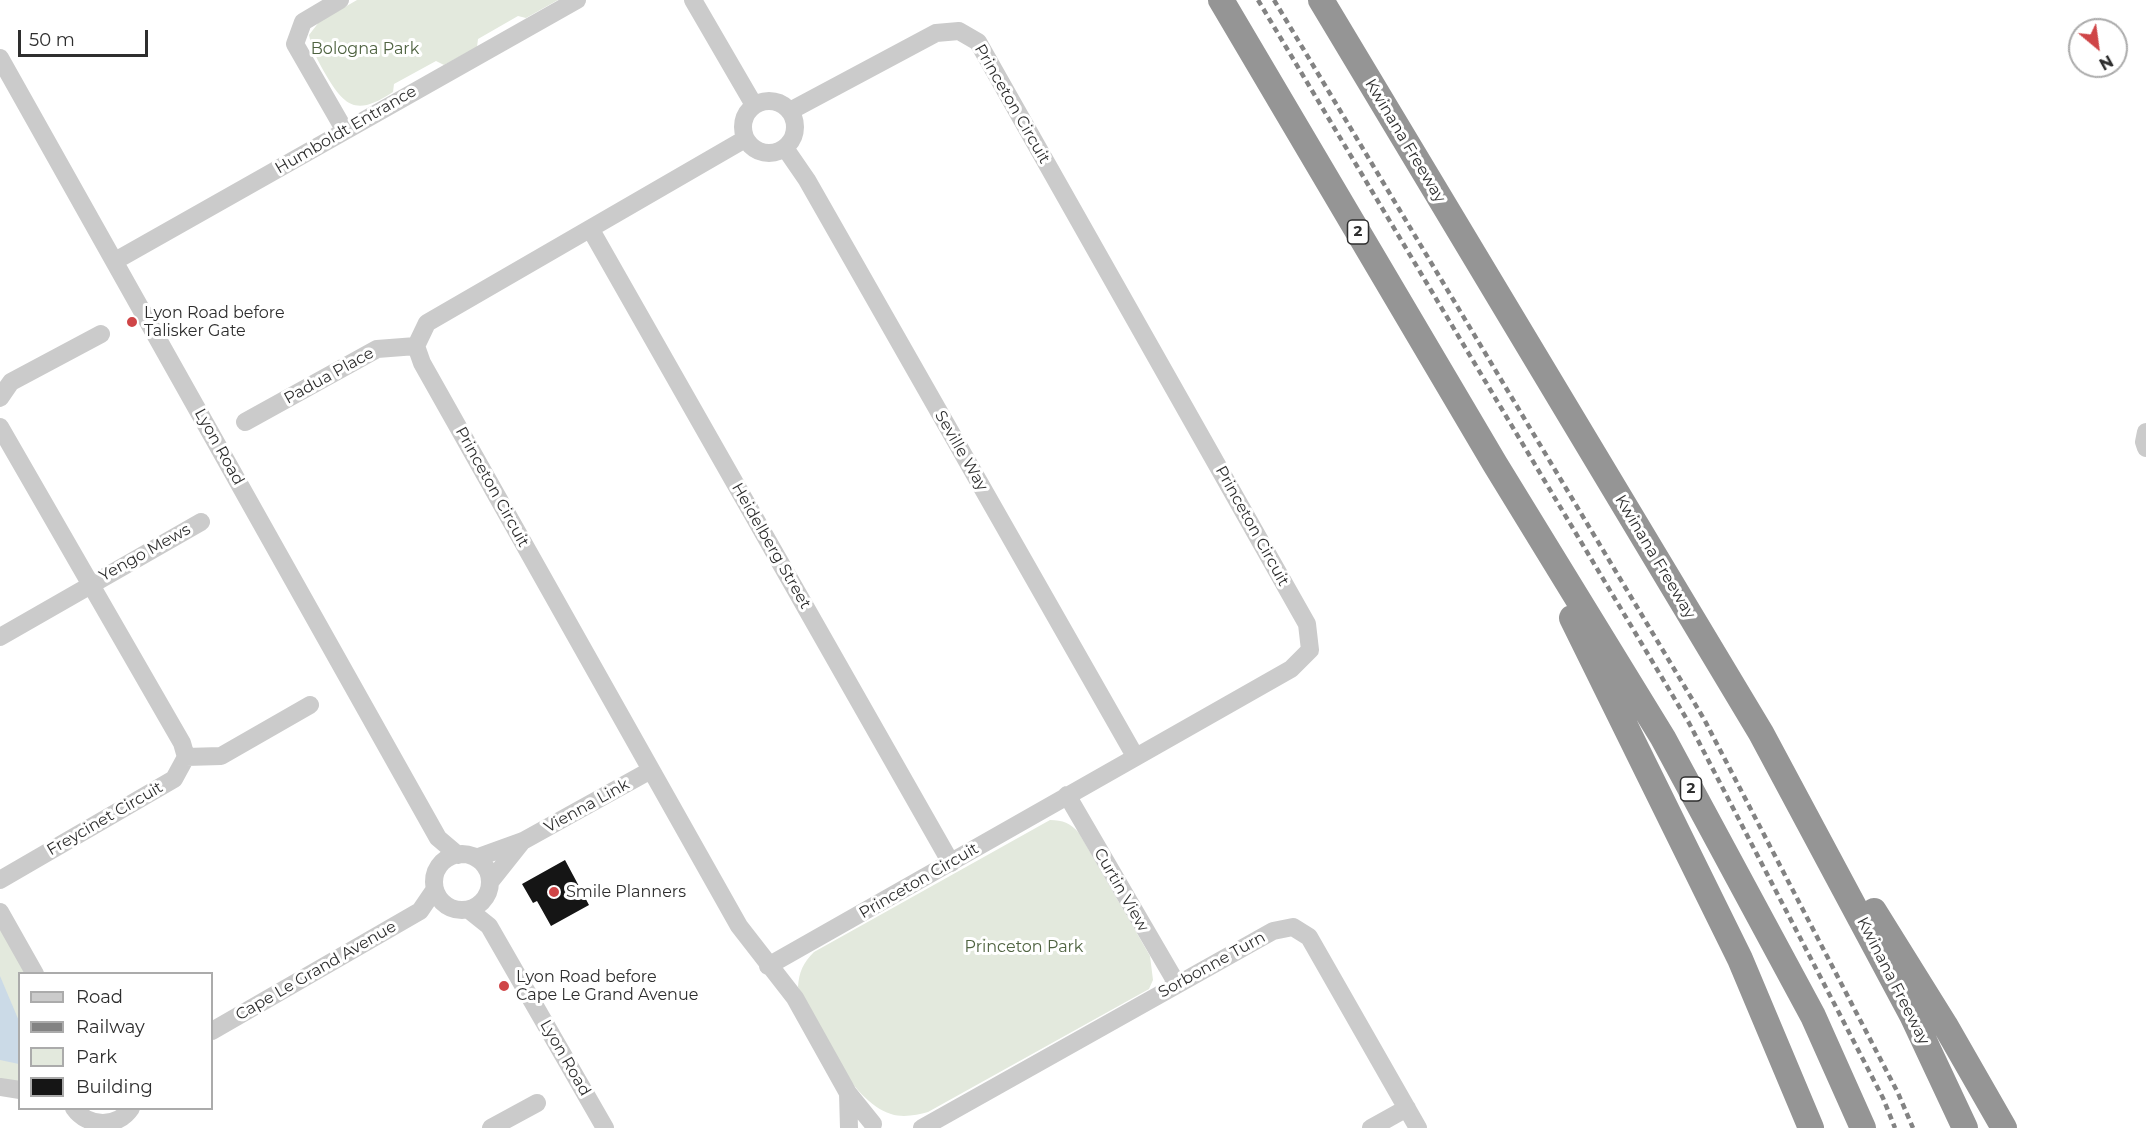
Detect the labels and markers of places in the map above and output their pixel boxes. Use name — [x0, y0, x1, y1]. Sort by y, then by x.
place label: Lyon Road before Talisker Gate — [144, 303, 285, 341]
marker: Lyon Road before Talisker Gate — [125, 315, 139, 329]
place label: Smile Planners — [566, 882, 686, 902]
marker: Smile Planners — [547, 885, 561, 899]
place label: Lyon Road before Cape Le Grand Avenue — [516, 967, 698, 1005]
marker: Lyon Road before Cape Le Grand Avenue — [497, 979, 511, 993]

